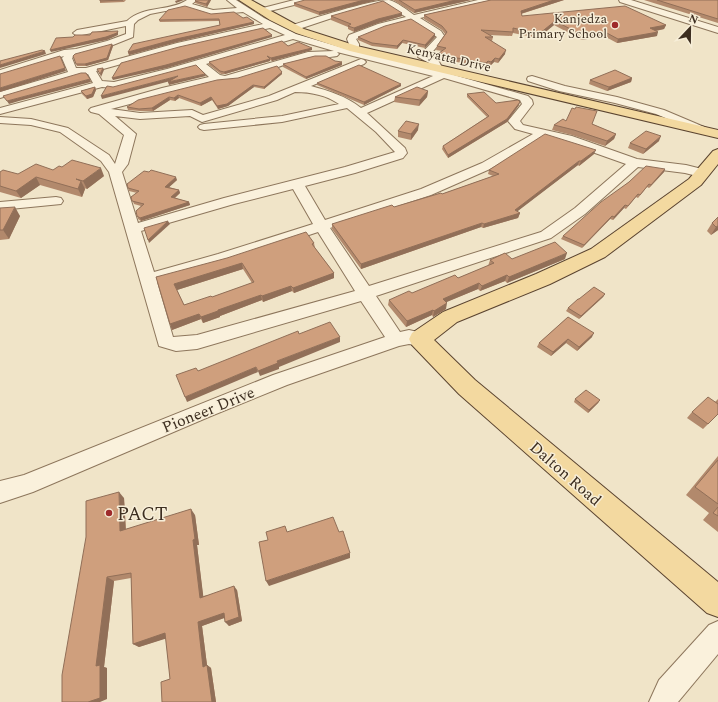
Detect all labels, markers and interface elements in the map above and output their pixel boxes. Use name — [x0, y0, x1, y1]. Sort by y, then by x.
north arrow — [670, 8, 710, 48]
place label: Kanjedza Primary School — [519, 9, 608, 44]
text: N — [686, 10, 701, 29]
marker: Kanjedza Primary School — [610, 20, 620, 30]
street label: Kenyatta Drive — [405, 39, 493, 77]
street label: Pioneer Drive — [158, 380, 258, 439]
street label: Dalton Road — [524, 436, 607, 512]
place label: PACT — [117, 500, 168, 529]
marker: PACT — [104, 508, 114, 518]

